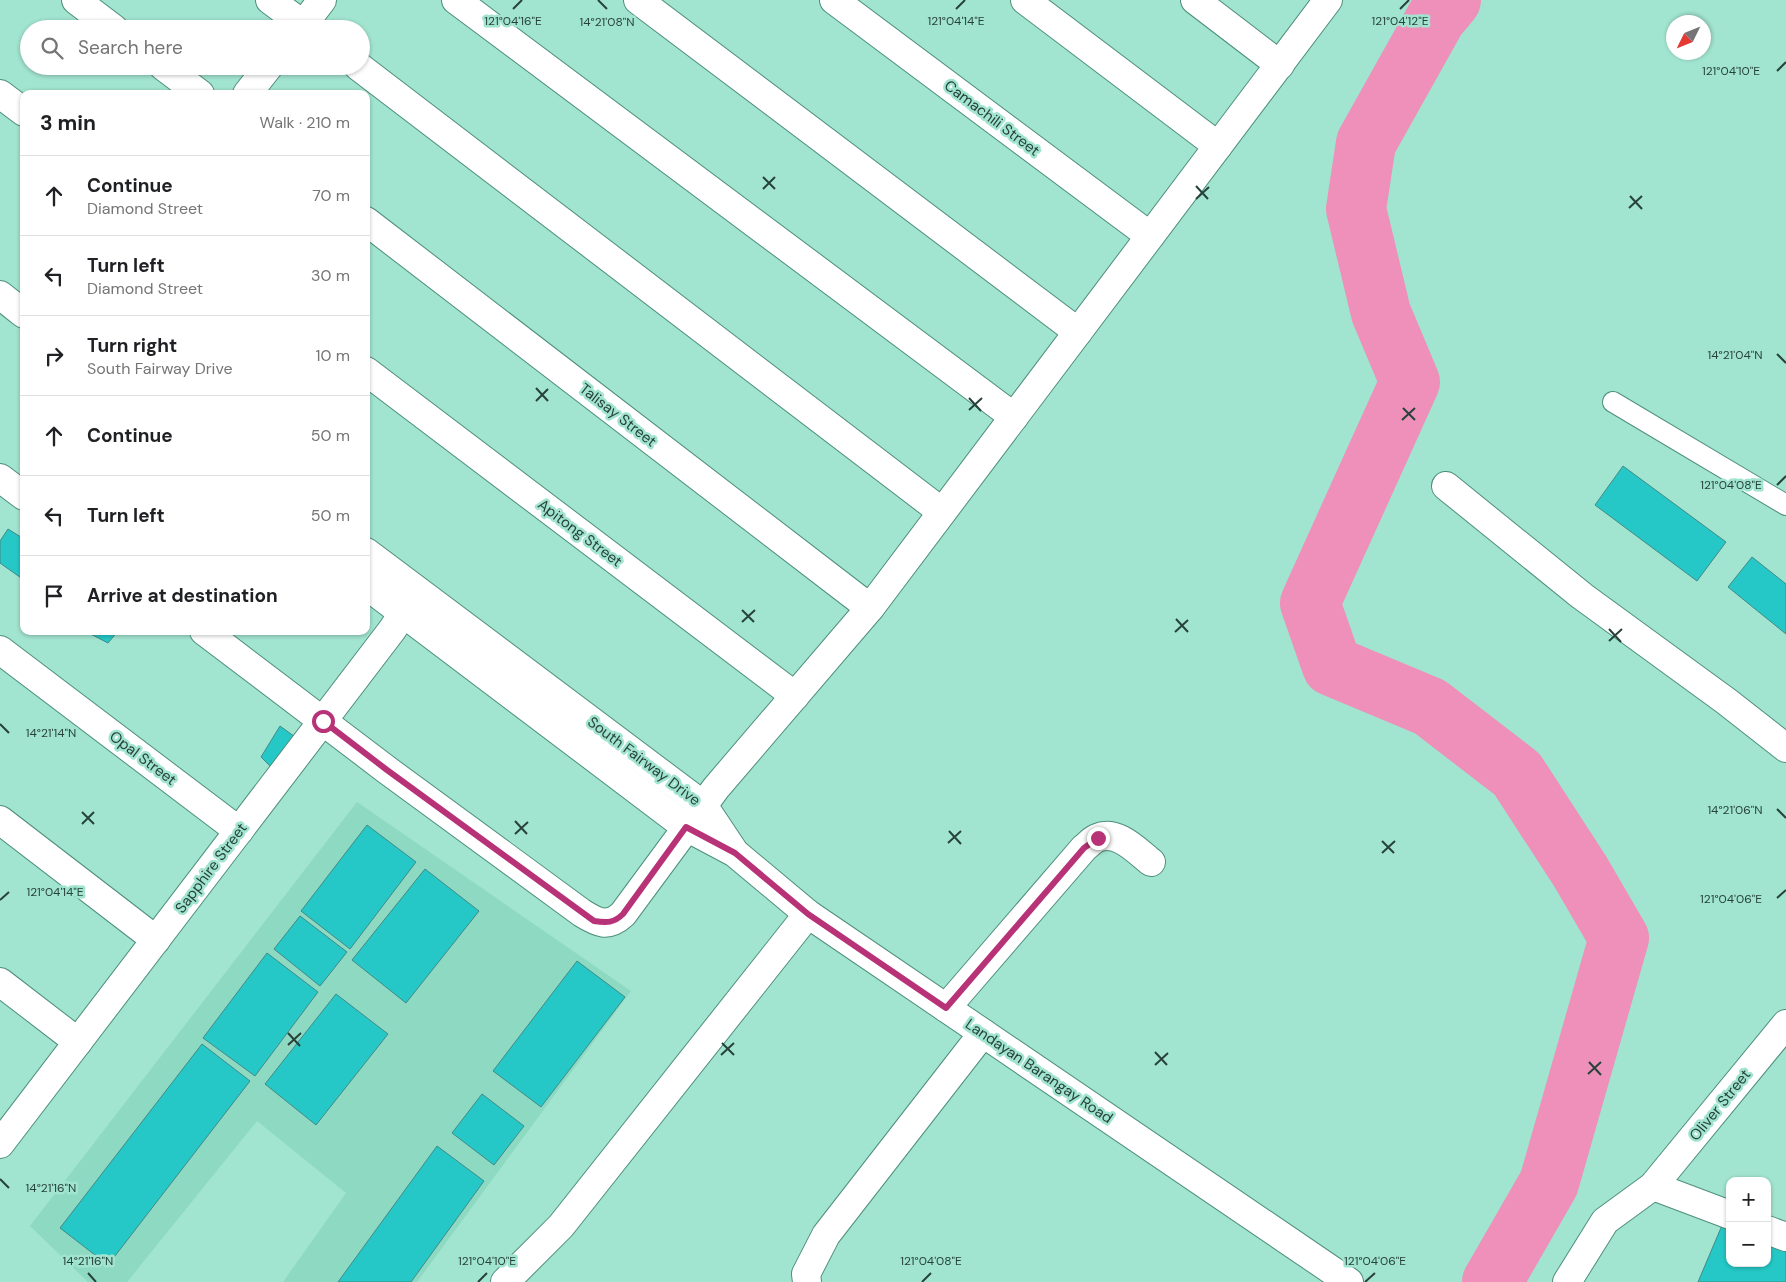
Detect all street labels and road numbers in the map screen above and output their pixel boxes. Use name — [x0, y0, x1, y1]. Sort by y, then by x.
street label: Camachili Street — [940, 75, 1044, 161]
street label: Talisay Street — [575, 379, 661, 451]
street label: Apitong Street — [534, 495, 626, 571]
street label: South Fairway Drive — [583, 712, 705, 810]
street label: Opal Street — [105, 726, 181, 790]
street label: Sapphire Street — [170, 819, 252, 917]
street label: Landayan Barangay Road — [961, 1014, 1117, 1128]
street label: Oliver Street — [1685, 1065, 1755, 1145]

